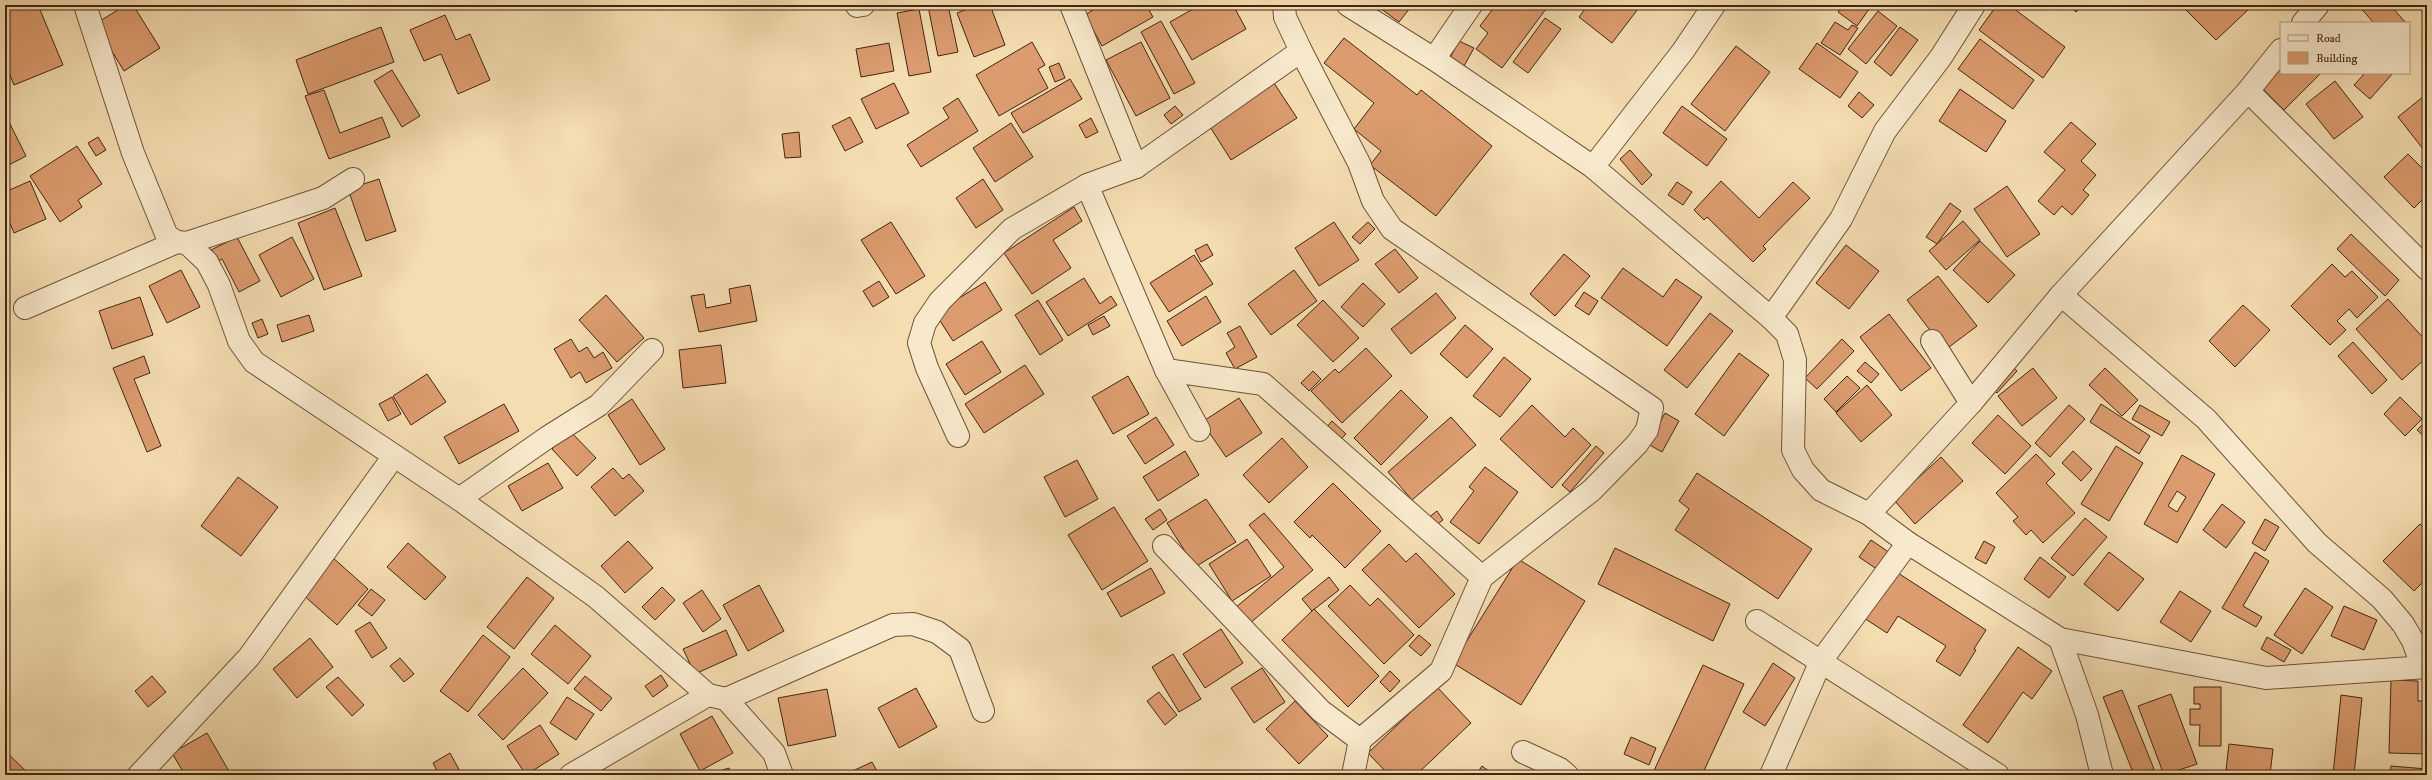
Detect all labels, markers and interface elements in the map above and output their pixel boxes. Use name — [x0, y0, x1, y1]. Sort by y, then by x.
legend — [2280, 22, 2410, 74]
text: Road — [2316, 31, 2341, 46]
text: Building — [2316, 51, 2357, 66]

